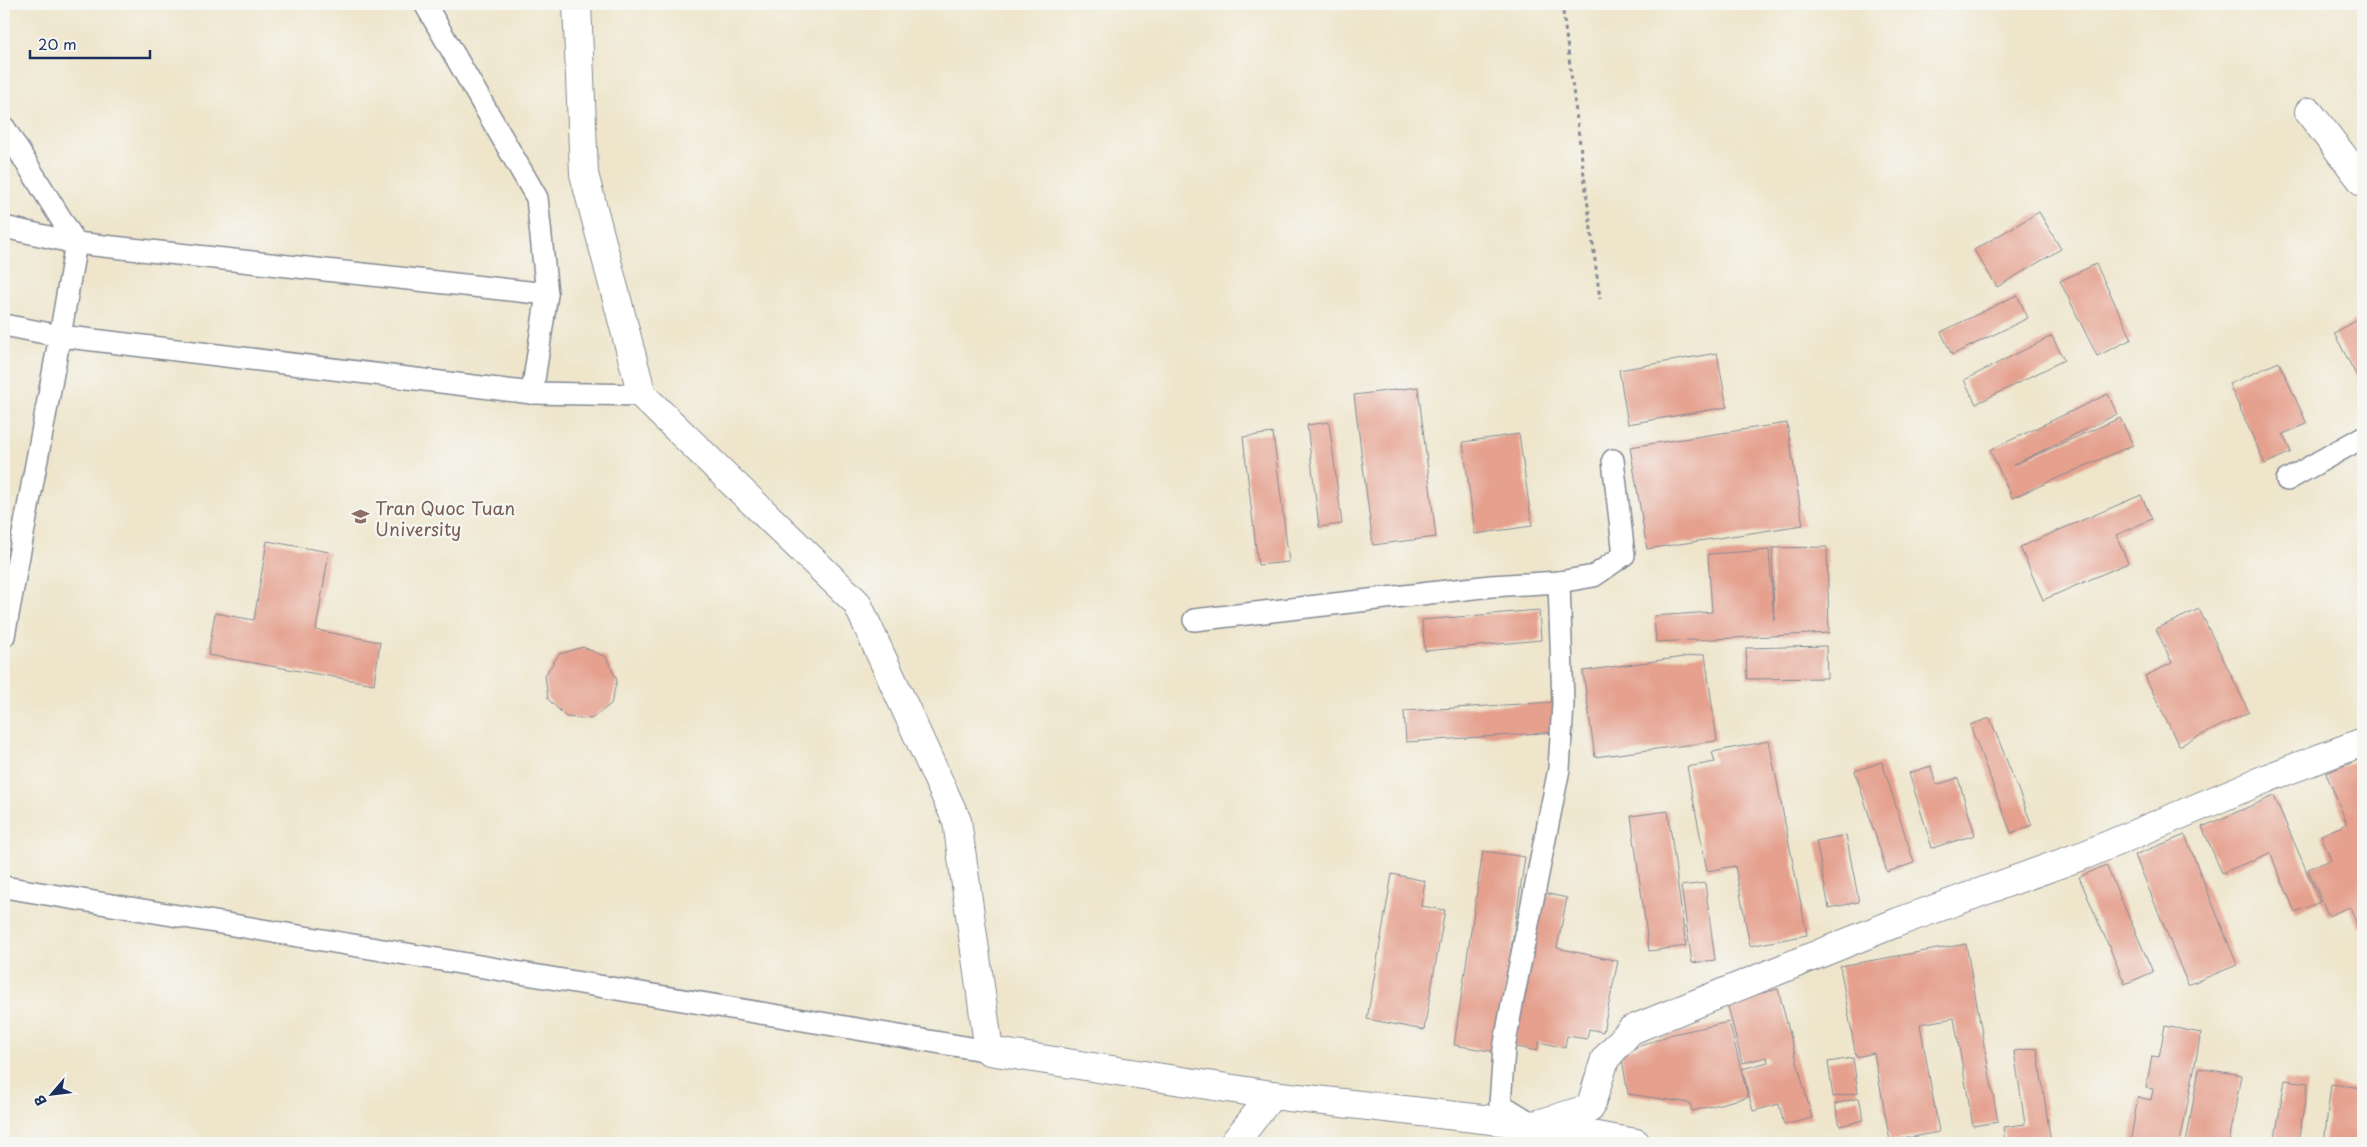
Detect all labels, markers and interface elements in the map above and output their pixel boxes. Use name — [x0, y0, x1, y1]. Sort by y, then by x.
scale bar — [30, 28, 150, 60]
text: 20 m — [38, 32, 77, 55]
place label: Tran Quoc Tuan University — [375, 494, 516, 542]
school or university icon: Tran Quoc Tuan University — [351, 507, 371, 527]
north arrow — [28, 1070, 78, 1120]
text: B — [29, 1091, 52, 1110]

